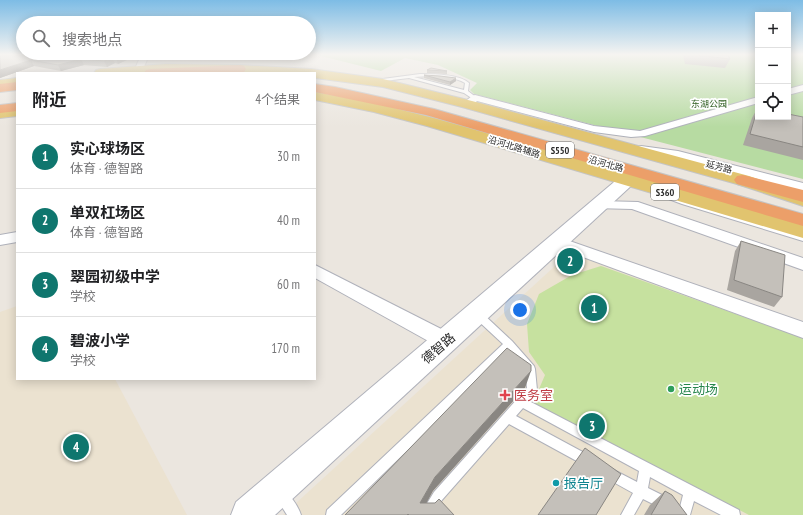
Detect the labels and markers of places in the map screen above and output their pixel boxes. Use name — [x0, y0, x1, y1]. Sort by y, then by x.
pin: 2 — [557, 246, 583, 276]
pin: 1 — [581, 293, 607, 323]
place label: 运动场 — [679, 381, 718, 398]
marker: 运动场 — [666, 384, 676, 394]
place label: 医务室 — [514, 387, 553, 404]
marker: 医务室 — [499, 389, 511, 401]
pin: 3 — [579, 411, 605, 441]
pin: 4 — [63, 432, 89, 462]
place label: 报告厅 — [564, 475, 603, 492]
marker: 报告厅 — [551, 478, 561, 488]

